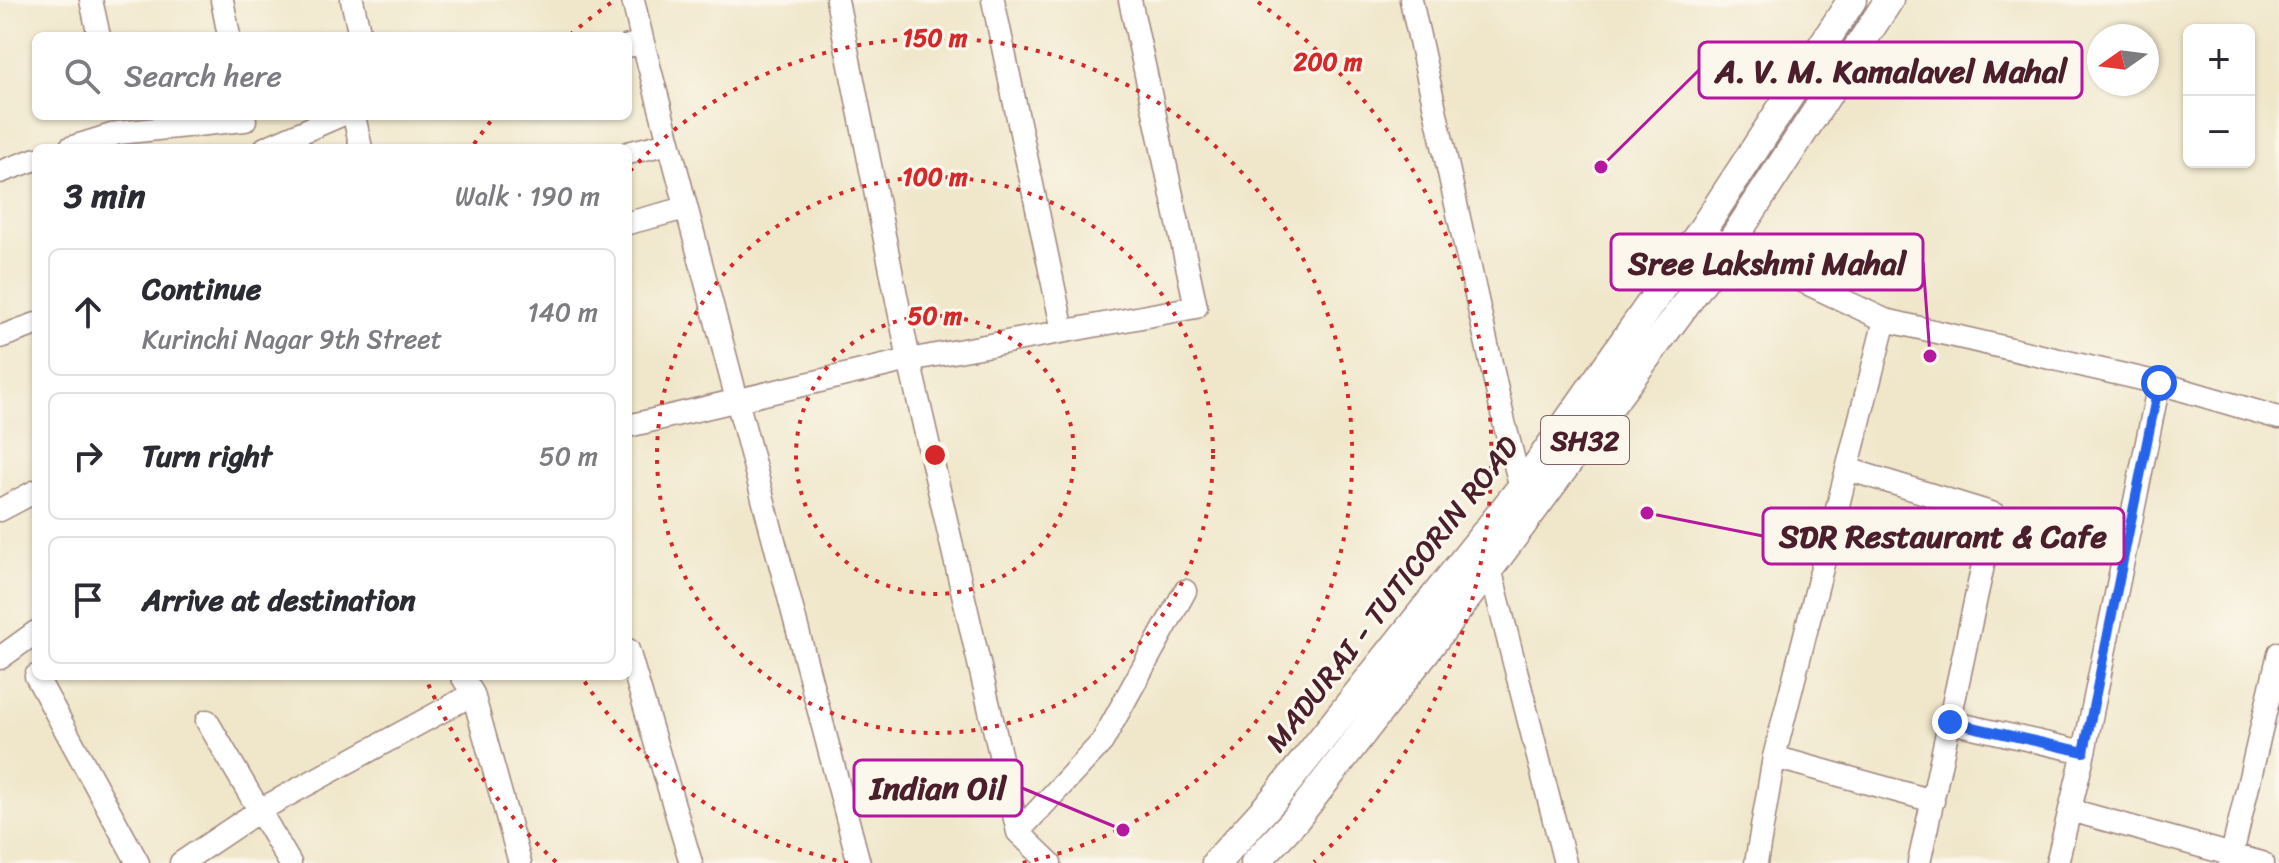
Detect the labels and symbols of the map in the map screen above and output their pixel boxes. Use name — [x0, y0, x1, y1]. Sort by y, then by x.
text: 150 m — [903, 17, 968, 59]
north arrow — [2087, 24, 2159, 96]
text: 200 m — [1293, 41, 1363, 83]
callout: A. V. M. Kamalavel Mahal — [1699, 42, 2082, 98]
text: A. V. M. Kamalavel Mahal — [1713, 43, 2069, 100]
text: 100 m — [902, 156, 968, 198]
callout: Sree Lakshmi Mahal — [1611, 234, 1923, 290]
text: Sree Lakshmi Mahal — [1627, 235, 1908, 292]
text: 50 m — [908, 295, 963, 337]
route start — [2141, 365, 2177, 401]
road number: SH32 — [1541, 416, 1629, 464]
street label: MADURAI - TUTICORIN ROAD — [1250, 423, 1534, 765]
centre of rings — [921, 441, 949, 469]
callout: SDR Restaurant & Cafe — [1763, 508, 2124, 564]
text: SDR Restaurant & Cafe — [1778, 508, 2108, 565]
route end — [1932, 704, 1968, 740]
callout: Indian Oil — [854, 760, 1022, 816]
text: Indian Oil — [868, 760, 1008, 817]

